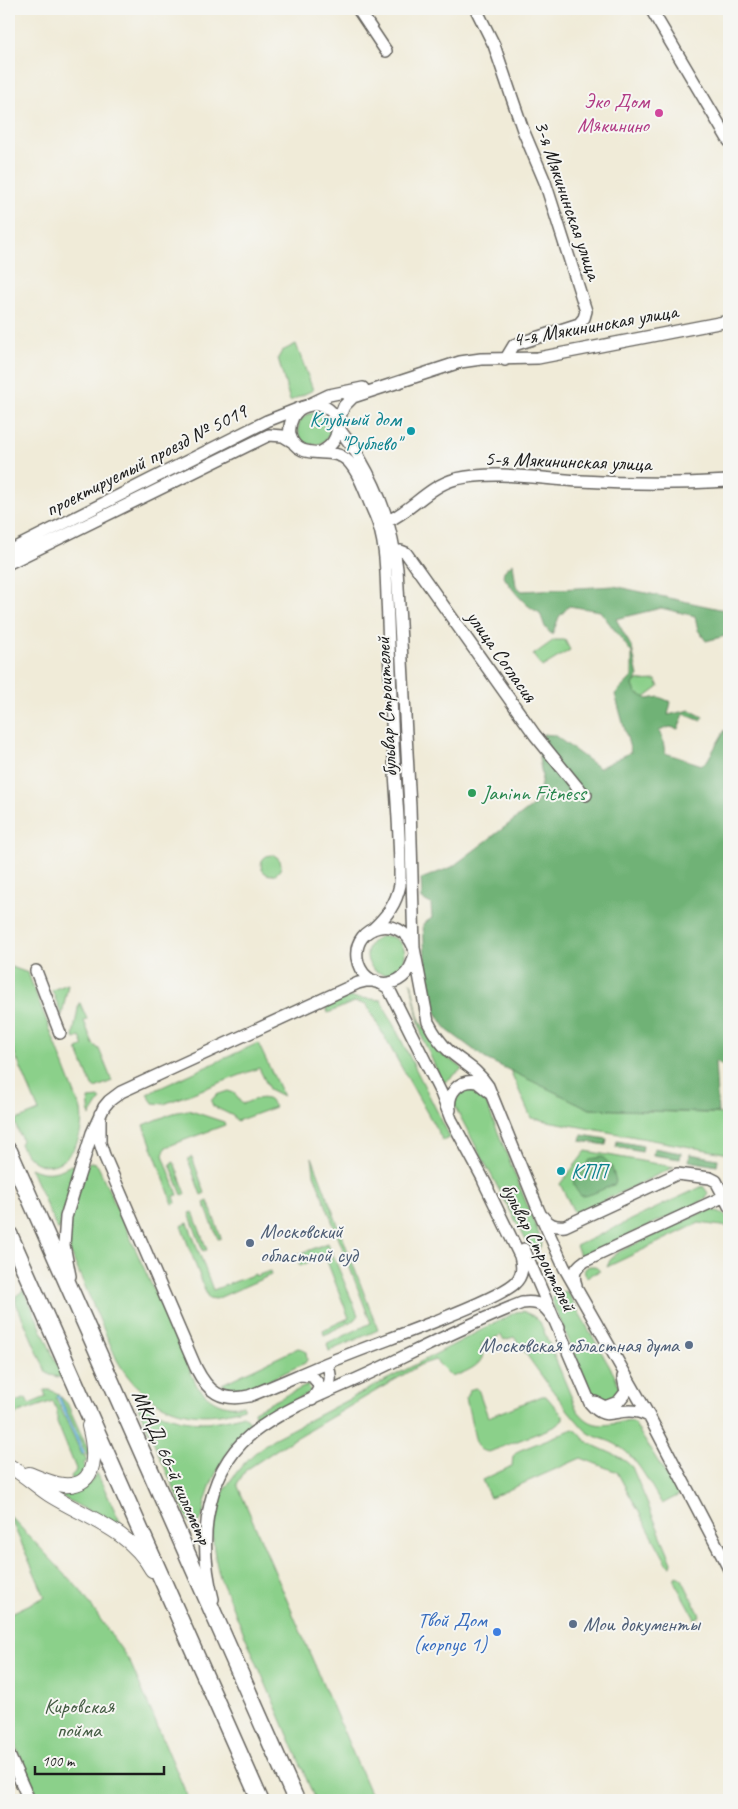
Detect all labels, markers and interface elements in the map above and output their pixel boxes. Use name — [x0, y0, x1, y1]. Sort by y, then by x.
place label: Эко Дом Мякинино — [577, 88, 651, 138]
marker: Эко Дом Мякинино — [653, 107, 665, 119]
street label: 3-я Мякининская улица — [529, 117, 608, 285]
street label: 4-я Мякининская улица — [511, 297, 682, 352]
street label: проектируемый проезд № 5019 — [41, 397, 253, 522]
place label: Клубный дом "Рублево" — [310, 406, 405, 456]
marker: Клубный дом "Рублево" — [405, 425, 417, 437]
street label: 5-я Мякининская улица — [484, 445, 654, 477]
street label: улица Согласия — [460, 603, 544, 708]
street label: бульвар Строителей — [369, 635, 403, 778]
place label: Janinn Fitness — [481, 780, 588, 806]
marker: Janinn Fitness — [466, 787, 478, 799]
place label: КПП — [571, 1158, 611, 1184]
marker: КПП — [555, 1165, 567, 1177]
street label: бульвар Строителей — [496, 1178, 583, 1317]
place label: Московский областной суд — [260, 1218, 360, 1268]
marker: Московский областной суд — [244, 1237, 256, 1249]
place label: Московская областная дума — [479, 1332, 681, 1358]
marker: Московская областная дума — [683, 1339, 695, 1351]
street label: МКАД, 66-й километр — [126, 1386, 218, 1549]
place label: Твой Дом (корпус 1) — [413, 1607, 488, 1657]
place label: Мои документы — [583, 1611, 702, 1637]
marker: Мои документы — [567, 1618, 579, 1630]
marker: Твой Дом (корпус 1) — [491, 1626, 503, 1638]
park label: Кировская пойма — [44, 1693, 115, 1743]
scale bar — [35, 1744, 164, 1776]
text: 100 m — [42, 1752, 76, 1771]

